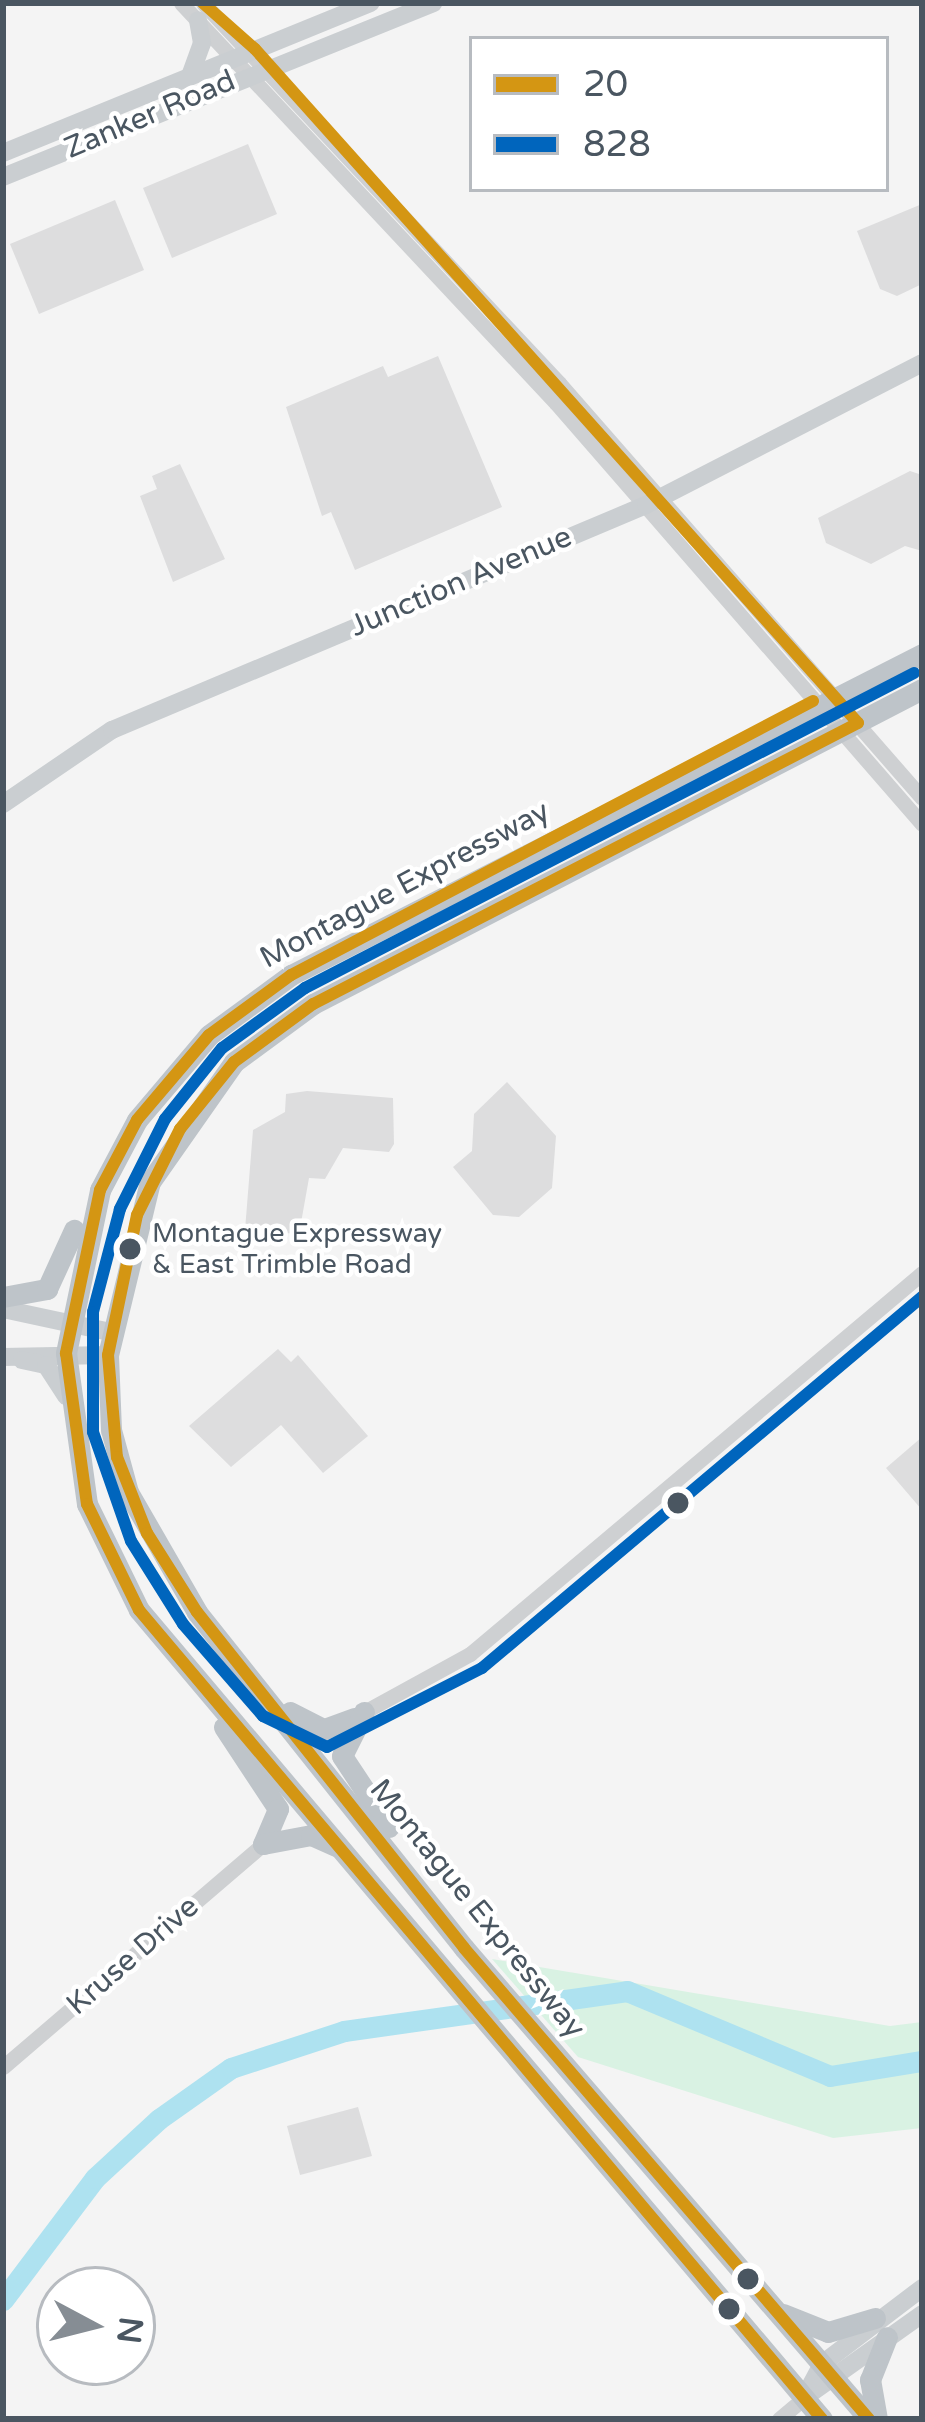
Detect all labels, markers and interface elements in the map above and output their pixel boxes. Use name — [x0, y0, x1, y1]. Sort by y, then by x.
legend — [469, 36, 889, 192]
street label: Zanker Road — [59, 63, 241, 167]
text: 20 — [583, 63, 628, 106]
text: 828 — [583, 123, 651, 166]
street label: Junction Avenue — [345, 519, 577, 645]
street label: Montague Expressway — [254, 793, 556, 977]
place label: Montague Expressway & East Trimble Road — [152, 1217, 442, 1280]
marker: Montague Expressway & East Trimble Road — [119, 1238, 141, 1260]
unlabelled marker — [667, 1492, 689, 1514]
street label: Montague Expressway — [362, 1772, 592, 2046]
street label: Kruse Drive — [60, 1889, 206, 2023]
north arrow — [36, 2266, 156, 2386]
unlabelled marker — [737, 2268, 759, 2290]
unlabelled marker — [718, 2298, 740, 2320]
text: N — [108, 2315, 150, 2346]

